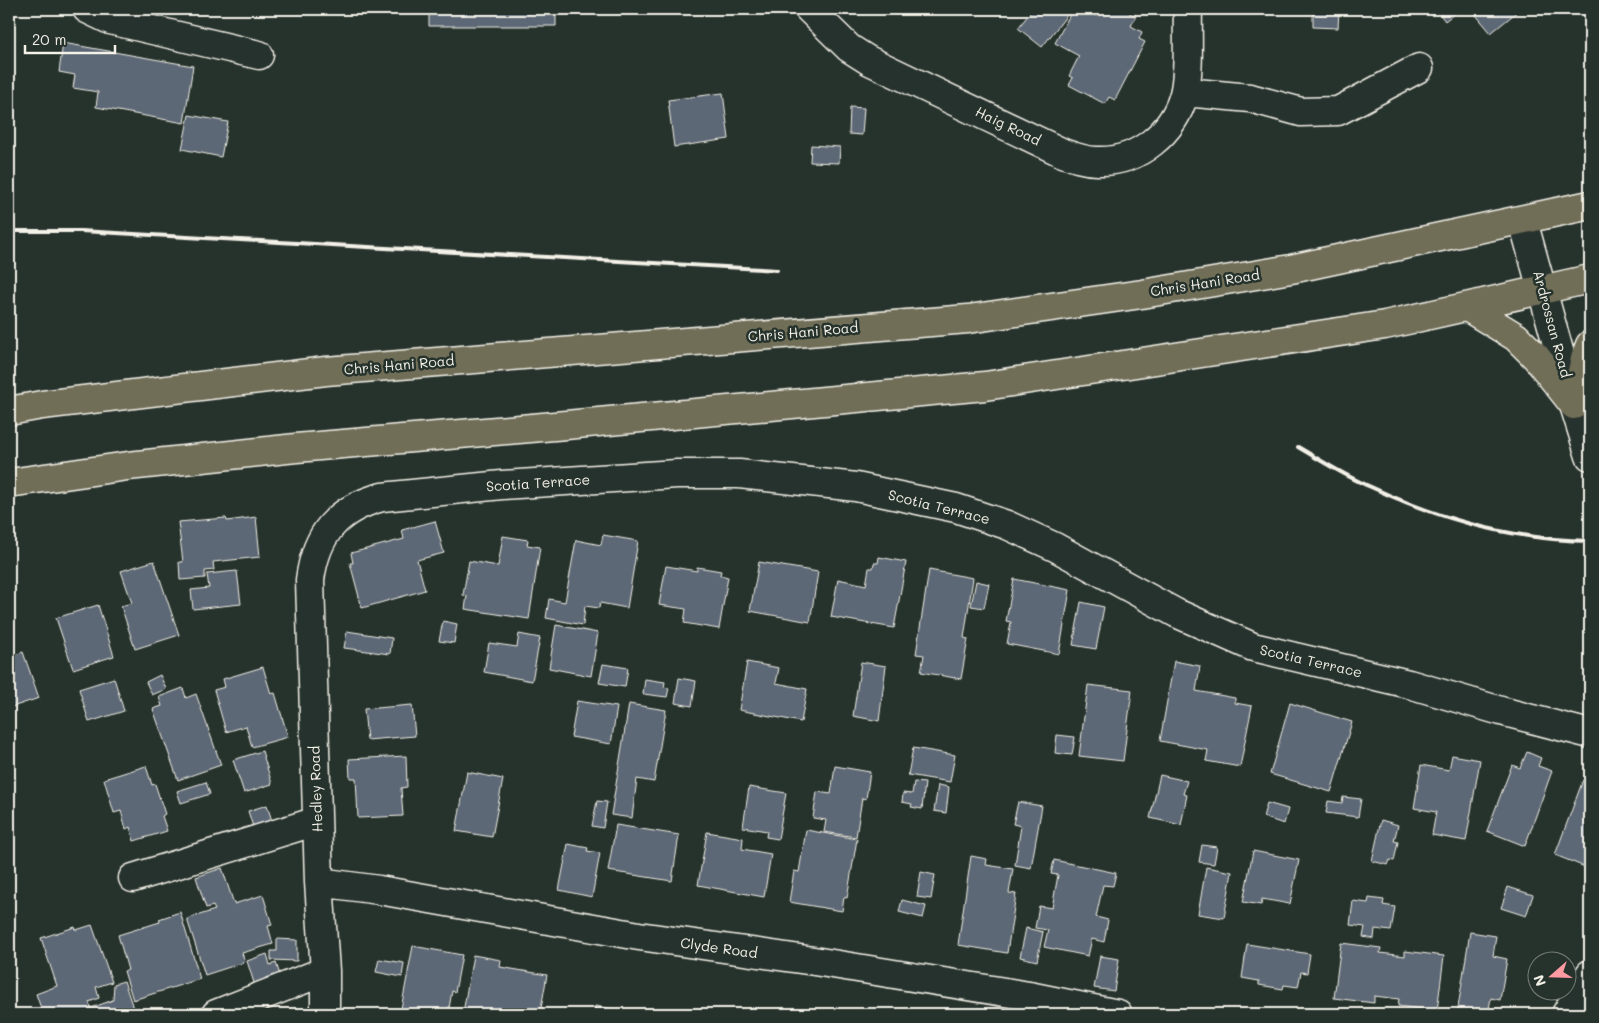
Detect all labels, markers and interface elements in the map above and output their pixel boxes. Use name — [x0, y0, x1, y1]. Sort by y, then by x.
scale bar — [25, 22, 115, 54]
text: 20 m — [32, 29, 66, 49]
street label: Haig Road — [972, 102, 1044, 150]
street label: Chris Hani Road — [1149, 264, 1261, 301]
street label: Ardrossan Road — [1529, 268, 1576, 380]
street label: Chris Hani Road — [747, 317, 859, 346]
street label: Chris Hani Road — [343, 350, 455, 379]
street label: Scotia Terrace — [485, 469, 591, 496]
street label: Scotia Terrace — [886, 485, 992, 528]
street label: Scotia Terrace — [1258, 640, 1364, 681]
street label: Hedley Road — [304, 745, 327, 833]
street label: Clyde Road — [679, 933, 759, 962]
north arrow — [1526, 950, 1576, 1000]
text: N — [1529, 972, 1550, 989]

